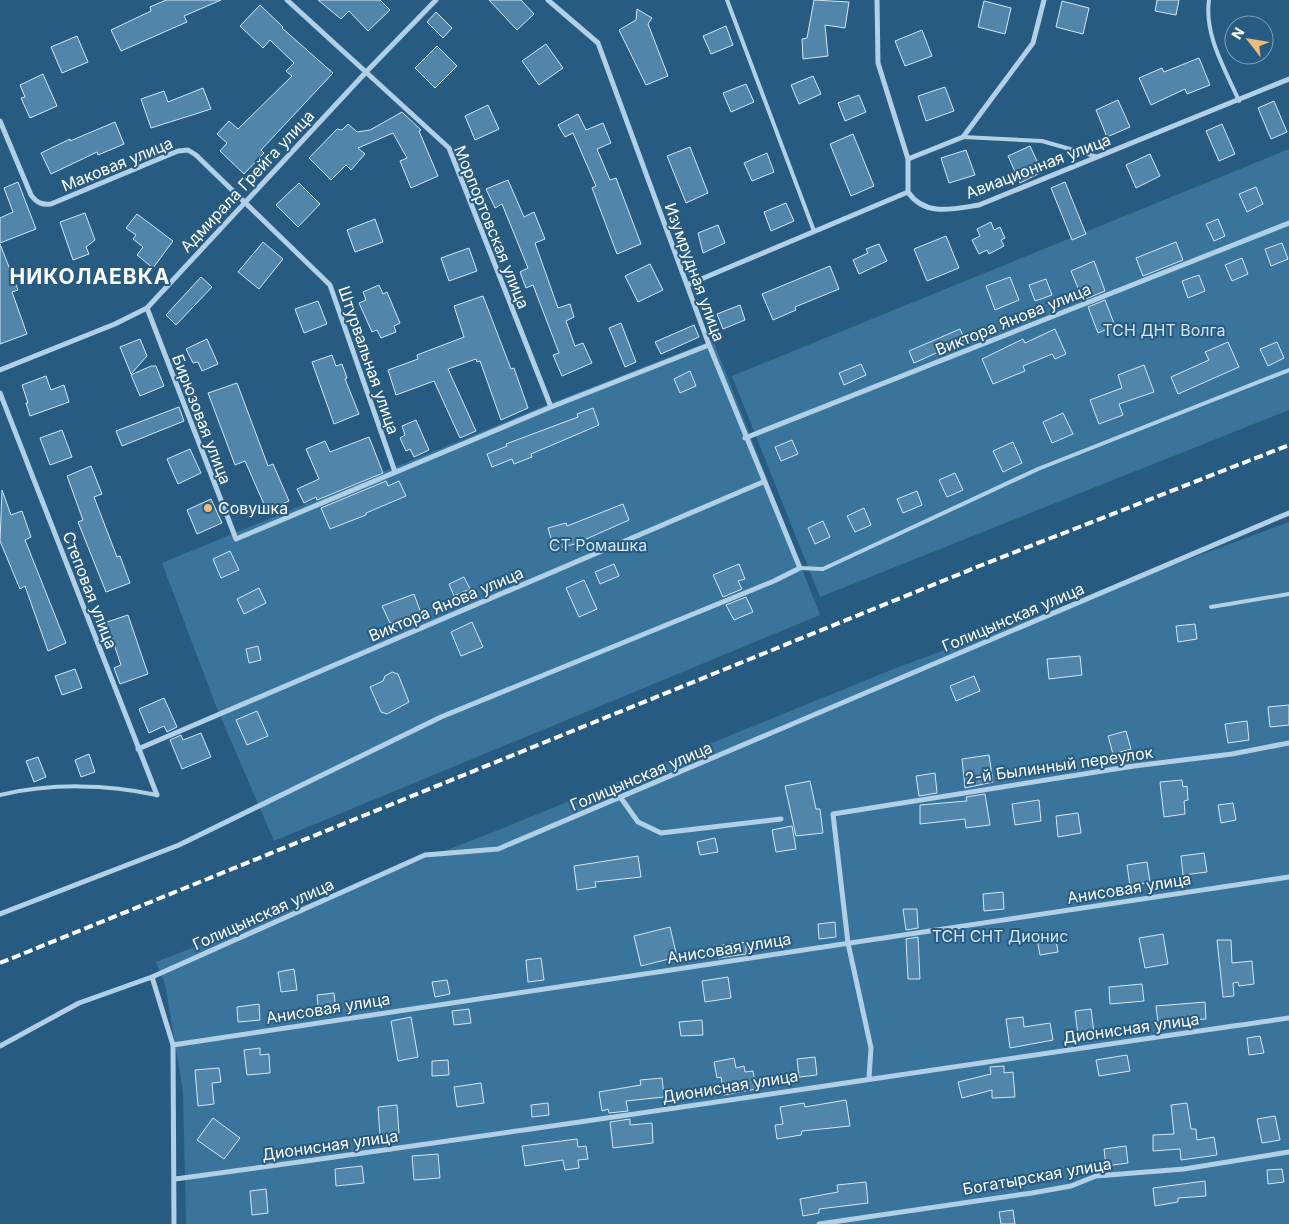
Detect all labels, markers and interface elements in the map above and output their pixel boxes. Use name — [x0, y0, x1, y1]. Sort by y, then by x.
north arrow — [1224, 15, 1274, 65]
text: N — [1227, 24, 1247, 42]
street label: Адмирала Грейга улица — [176, 106, 318, 256]
street label: Авиационная улица — [963, 129, 1113, 203]
street label: Маковая улица — [58, 133, 176, 195]
street label: Морпортовская улица — [450, 143, 534, 311]
street label: Изумрудная улица — [661, 200, 729, 344]
district label: НИКОЛАЕВКА — [10, 264, 171, 289]
street label: Виктора Янова улица — [932, 279, 1094, 359]
street label: Штурвальная улица — [334, 283, 404, 437]
park label: ТСН ДНТ Волга — [1103, 320, 1225, 340]
street label: Бирюзовая улица — [168, 351, 236, 487]
place label: Совушка — [218, 498, 288, 518]
marker: Совушка — [202, 502, 214, 514]
street label: Степовая улица — [58, 529, 122, 651]
park label: СТ Ромашка — [549, 535, 647, 555]
street label: Виктора Янова улица — [366, 562, 526, 646]
street label: Голицынская улица — [939, 578, 1087, 656]
street label: Голицынская улица — [567, 737, 715, 815]
street label: 2-й Былинный переулок — [964, 742, 1155, 788]
street label: Анисовая улица — [1065, 868, 1193, 908]
street label: Голицынская улица — [189, 874, 337, 954]
park label: ТСН СНТ Дионис — [932, 926, 1068, 946]
street label: Анисовая улица — [665, 928, 793, 968]
street label: Анисовая улица — [264, 988, 392, 1028]
street label: Дионисная улица — [1062, 1009, 1200, 1047]
street label: Дионисная улица — [661, 1065, 799, 1107]
street label: Дионисная улица — [261, 1126, 399, 1164]
street label: Богатырская улица — [961, 1153, 1113, 1199]

